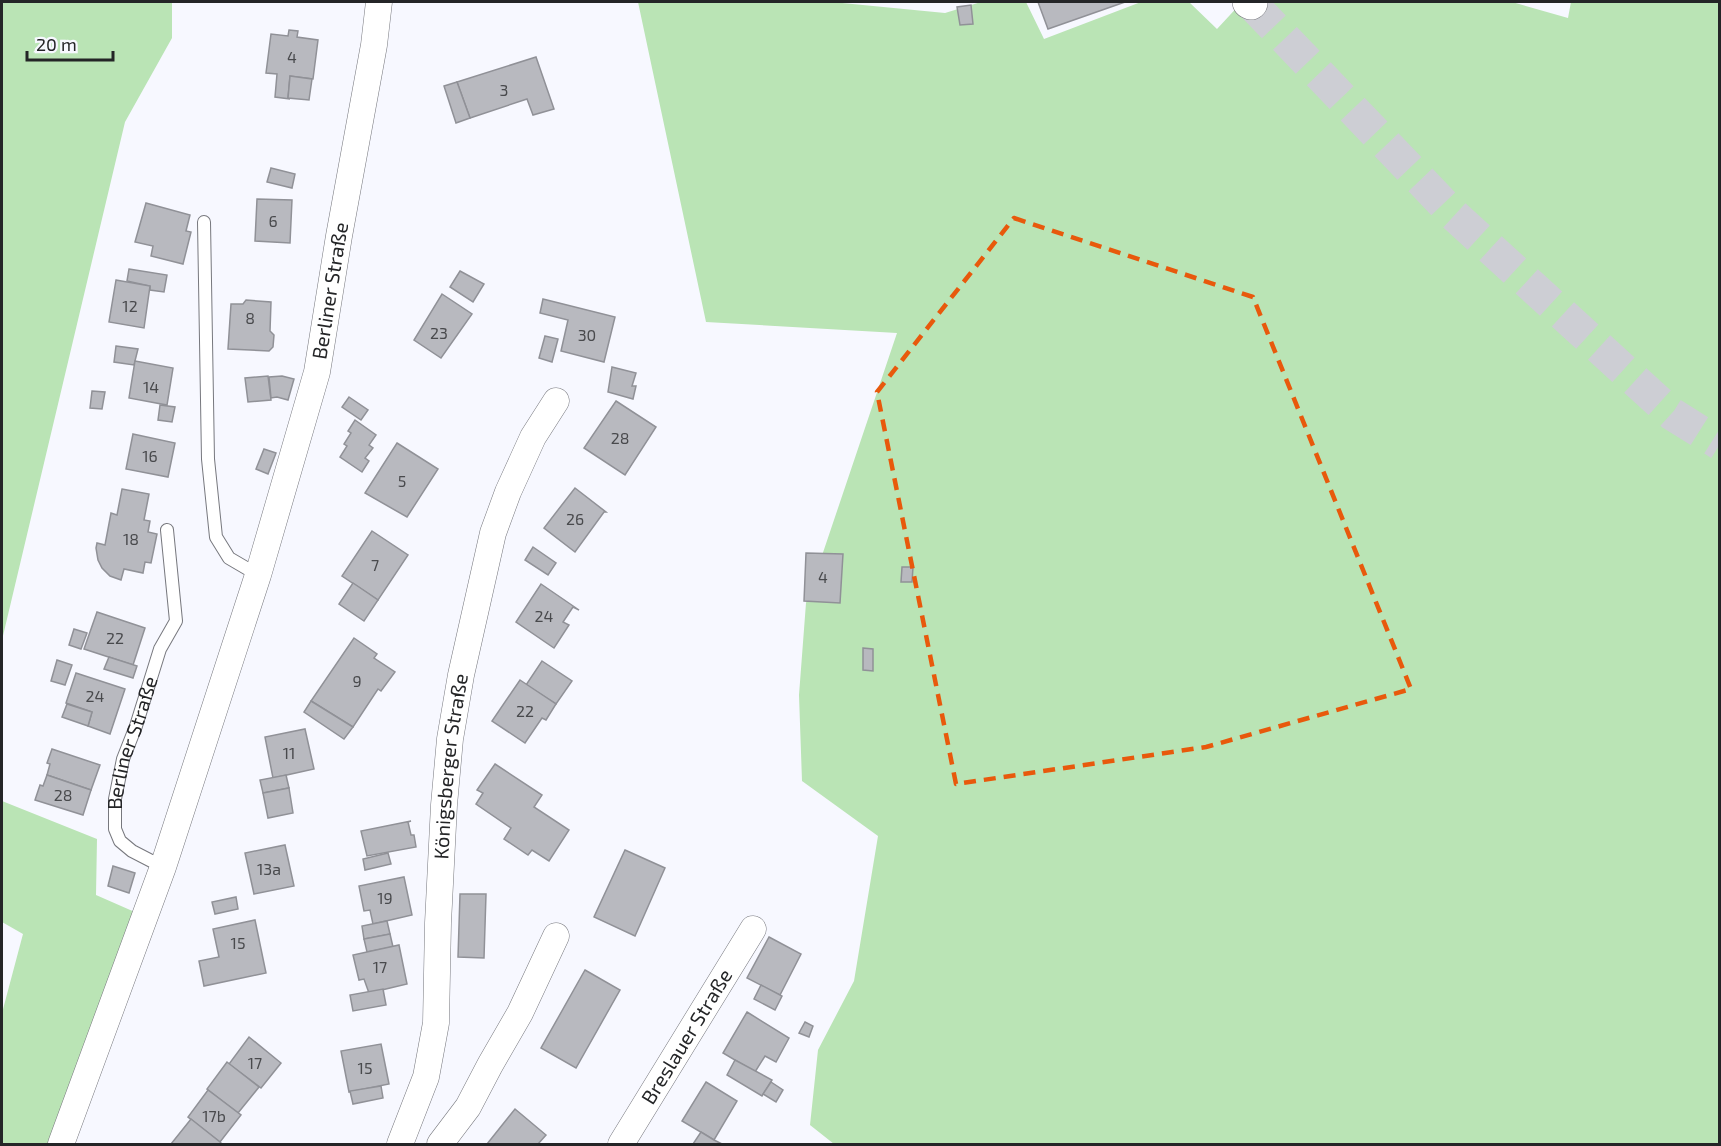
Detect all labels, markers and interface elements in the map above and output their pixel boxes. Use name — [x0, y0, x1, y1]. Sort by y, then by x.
scale bar — [27, 24, 112, 62]
text: 20 m — [36, 33, 77, 55]
house number: 4 — [287, 47, 297, 66]
house number: 3 — [500, 80, 508, 99]
house number: 6 — [268, 211, 278, 230]
street label: Berliner Straße — [306, 220, 352, 361]
house number: 12 — [122, 296, 138, 315]
house number: 8 — [245, 308, 255, 327]
house number: 23 — [430, 323, 448, 342]
house number: 30 — [578, 325, 596, 344]
house number: 14 — [143, 377, 159, 396]
house number: 28 — [611, 428, 629, 447]
house number: 16 — [142, 446, 158, 465]
house number: 5 — [398, 471, 406, 490]
house number: 26 — [566, 509, 584, 528]
house number: 18 — [123, 529, 139, 548]
house number: 7 — [371, 555, 379, 574]
house number: 4 — [818, 567, 828, 586]
house number: 24 — [535, 606, 554, 625]
house number: 22 — [106, 628, 124, 647]
house number: 9 — [352, 671, 362, 690]
street label: Königsberger Straße — [428, 672, 472, 860]
street label: Berliner Straße — [102, 673, 162, 810]
house number: 24 — [86, 686, 105, 705]
house number: 22 — [516, 701, 534, 720]
house number: 11 — [283, 743, 295, 762]
house number: 28 — [54, 785, 72, 804]
house number: 13a — [257, 859, 281, 878]
house number: 19 — [377, 888, 393, 907]
house number: 15 — [231, 933, 245, 952]
house number: 17 — [373, 957, 387, 976]
street label: Breslauer Straße — [635, 964, 737, 1108]
house number: 17 — [248, 1053, 262, 1072]
house number: 15 — [358, 1058, 372, 1077]
house number: 17b — [202, 1106, 226, 1125]

